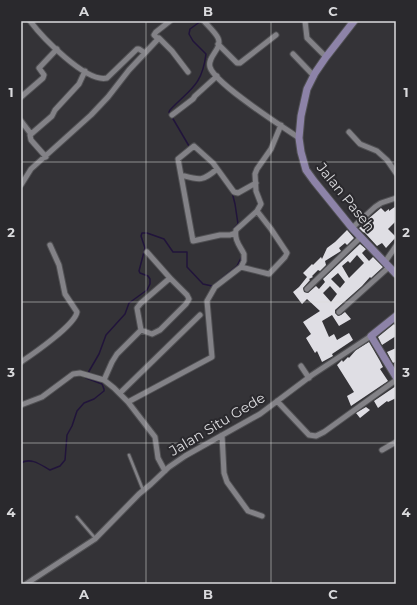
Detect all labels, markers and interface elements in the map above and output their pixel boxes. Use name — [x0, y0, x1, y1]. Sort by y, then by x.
text: A — [78, 3, 90, 19]
text: B — [203, 3, 213, 19]
text: C — [328, 3, 338, 19]
text: 1 — [8, 84, 14, 100]
text: 1 — [403, 84, 409, 100]
street label: Jalan Paseh — [312, 158, 379, 235]
text: 2 — [7, 224, 15, 240]
text: 2 — [402, 224, 410, 240]
text: 3 — [6, 364, 15, 380]
text: 3 — [401, 364, 410, 380]
street label: Jalan Situ Gede — [165, 388, 268, 460]
text: 4 — [7, 504, 16, 520]
text: 4 — [402, 504, 411, 520]
text: A — [78, 586, 90, 602]
text: B — [203, 586, 213, 602]
text: C — [328, 586, 338, 602]

